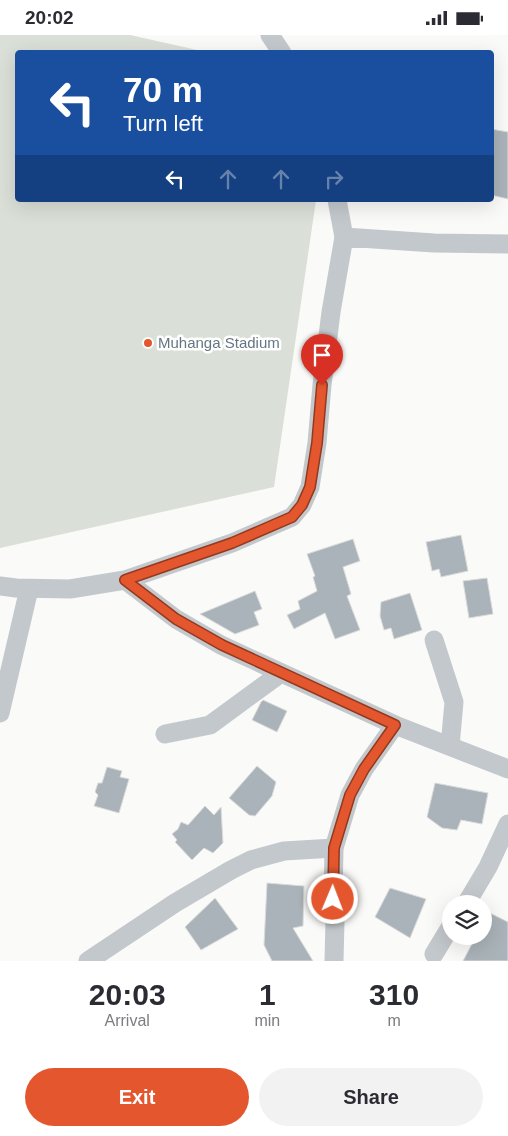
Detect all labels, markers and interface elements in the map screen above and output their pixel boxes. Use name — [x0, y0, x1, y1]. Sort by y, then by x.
text: 20:02 — [25, 7, 74, 28]
icon: left — [40, 70, 105, 135]
text: 70 m — [123, 70, 203, 109]
text: Turn left — [123, 111, 203, 136]
icon: left — [161, 165, 189, 193]
icon: ahead — [214, 165, 242, 193]
icon: ahead — [267, 165, 295, 193]
icon: right — [320, 165, 348, 193]
place label: Muhanga Stadium — [158, 334, 280, 351]
pin — [301, 334, 343, 385]
marker: Muhanga Stadium — [142, 337, 154, 349]
icon: arrive — [308, 341, 336, 369]
position arrow — [306, 872, 358, 924]
map controls — [442, 895, 492, 945]
button: layers — [442, 895, 492, 945]
text: 20:03 — [89, 978, 166, 1011]
text: 1 — [259, 978, 276, 1011]
text: 310 — [369, 978, 419, 1011]
text: Arrival — [105, 1012, 150, 1029]
text: min — [254, 1012, 280, 1029]
text: m — [387, 1012, 401, 1029]
button: Exit — [25, 1068, 249, 1126]
button: Share — [259, 1068, 483, 1126]

